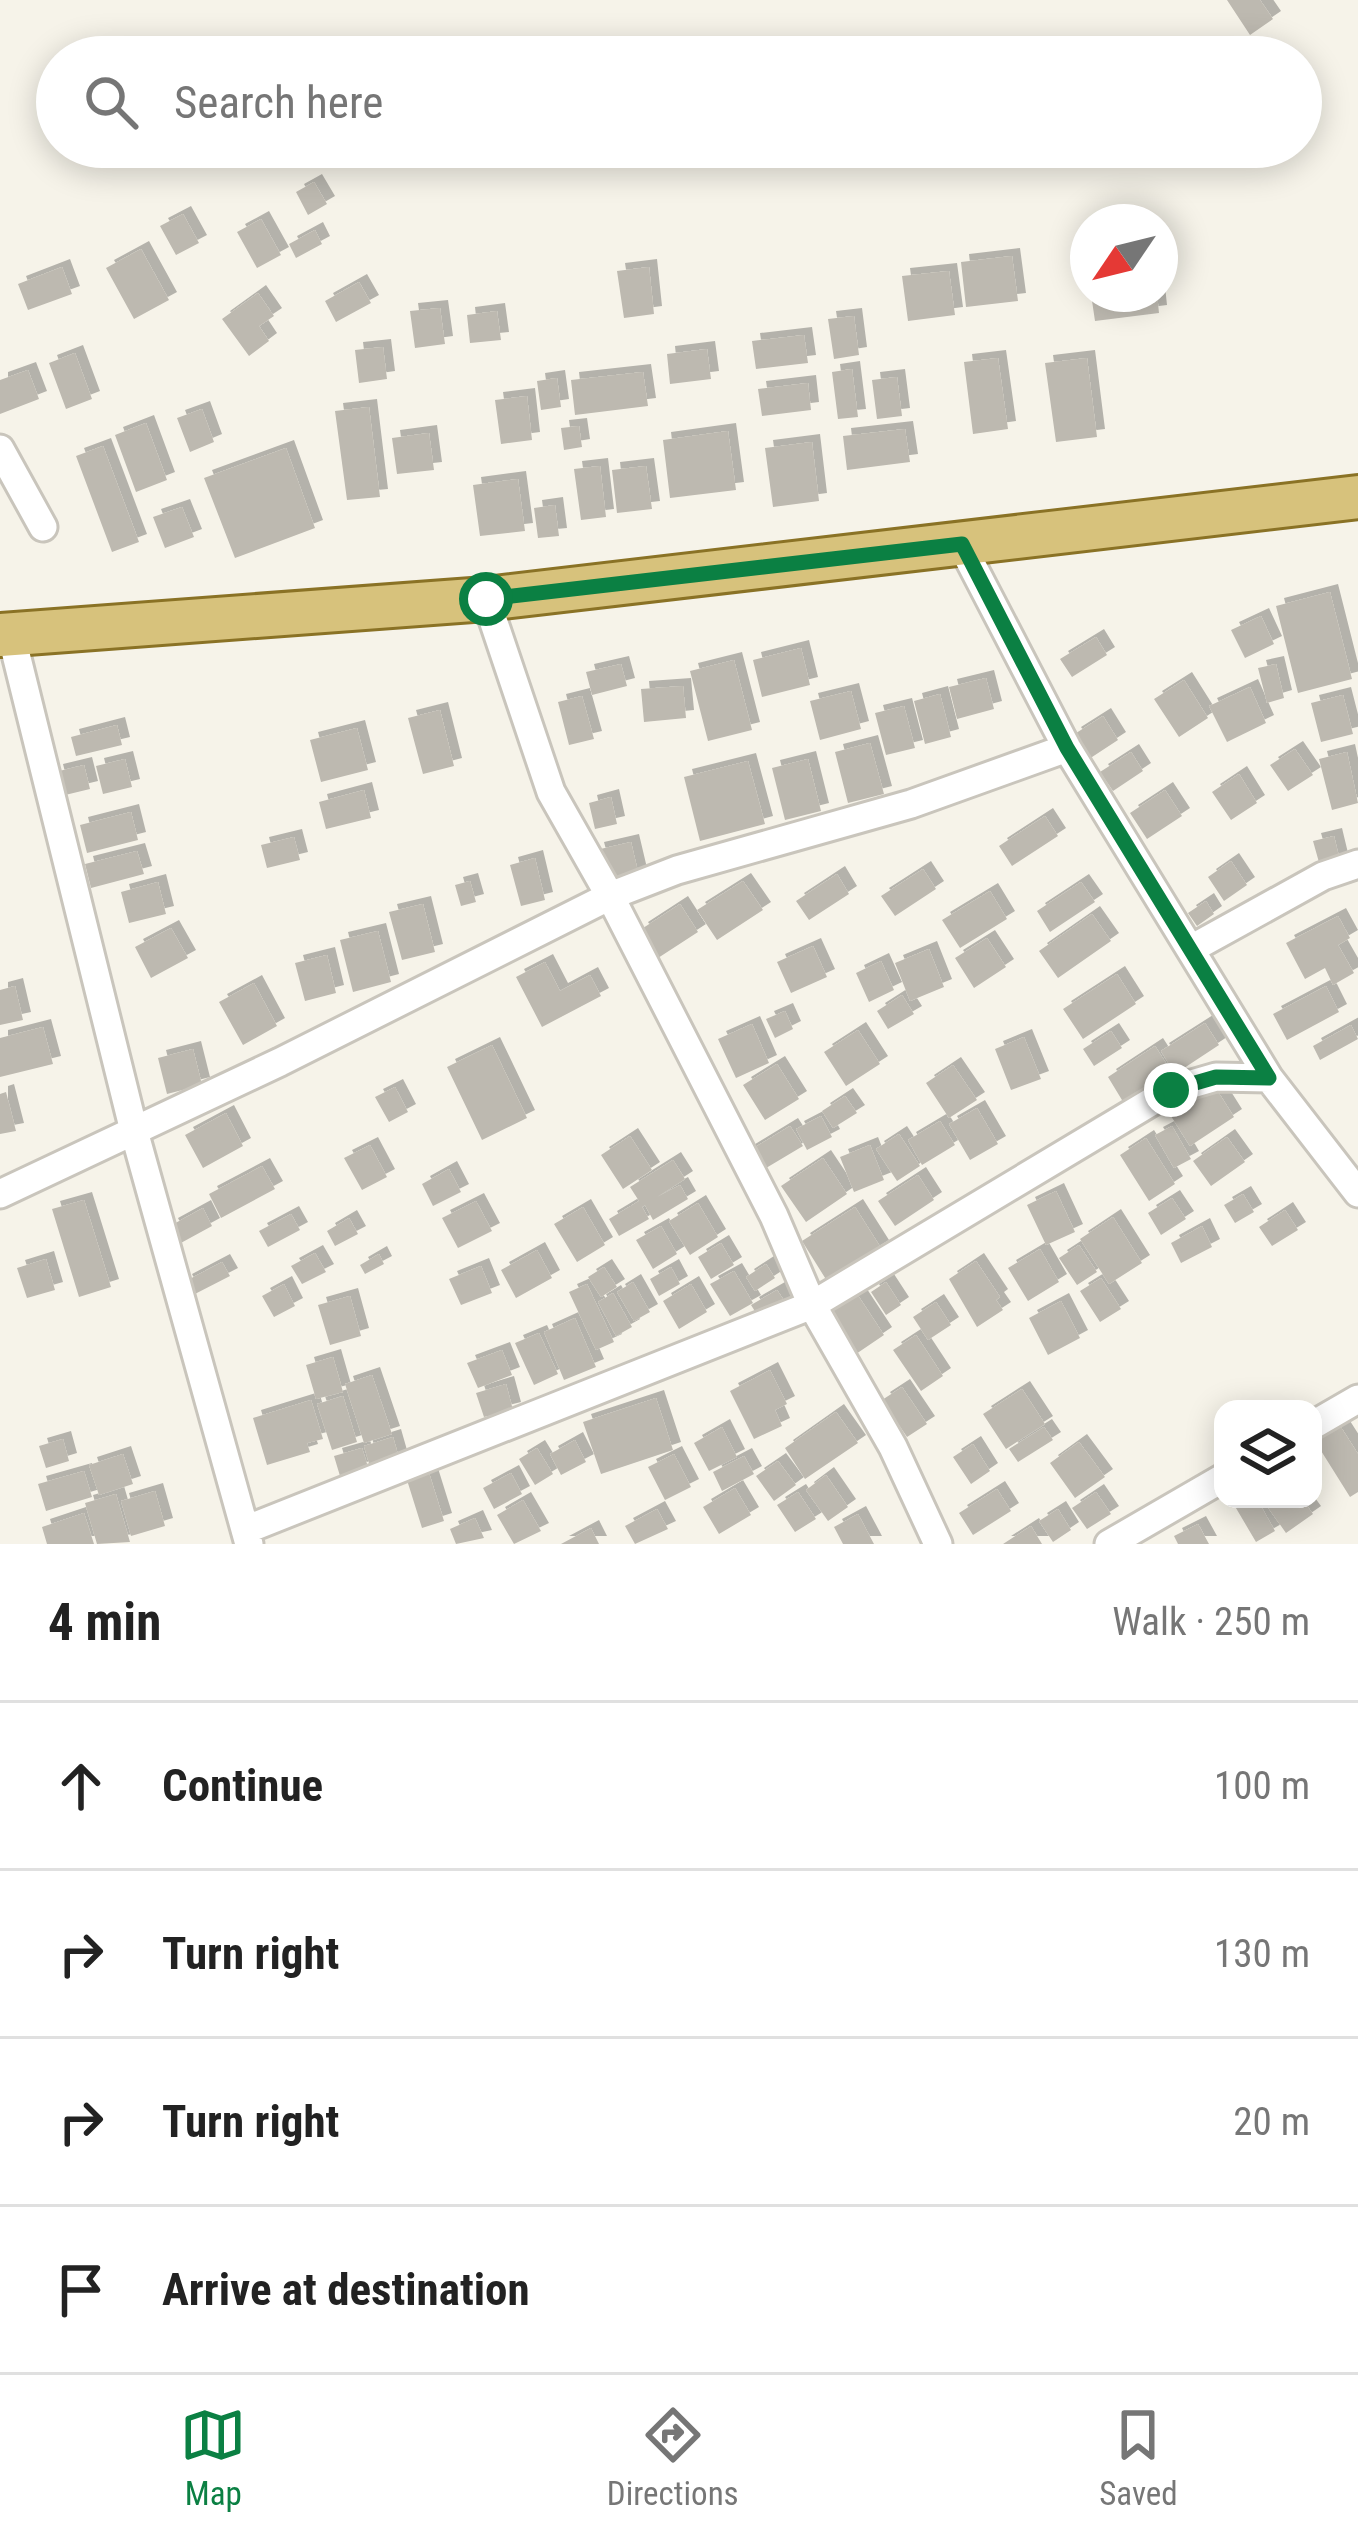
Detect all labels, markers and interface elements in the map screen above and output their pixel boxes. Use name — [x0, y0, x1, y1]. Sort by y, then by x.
search box — [36, 36, 1322, 168]
icon: search — [78, 69, 144, 135]
text: Search here — [174, 76, 383, 129]
north arrow — [1070, 204, 1178, 312]
route start — [459, 572, 513, 626]
route end — [1144, 1063, 1198, 1117]
map controls — [1214, 1400, 1322, 1508]
button: layers — [1214, 1400, 1322, 1508]
text: 4 min — [48, 1593, 161, 1652]
text: Walk · 250 m — [1112, 1599, 1310, 1645]
icon: ahead — [48, 1753, 114, 1819]
text: Continue — [162, 1759, 323, 1812]
text: 100 m — [1214, 1763, 1310, 1809]
icon: right — [48, 1921, 114, 1987]
text: Turn right — [162, 1927, 339, 1980]
text: 130 m — [1214, 1931, 1310, 1977]
icon: right — [48, 2089, 114, 2155]
text: Turn right — [162, 2095, 339, 2148]
text: 20 m — [1233, 2099, 1310, 2145]
icon: arrive — [48, 2257, 114, 2323]
text: Arrive at destination — [162, 2263, 530, 2316]
tab: Map — [180, 2402, 246, 2513]
tab: Directions — [607, 2402, 739, 2513]
tab: Saved — [1099, 2402, 1178, 2513]

